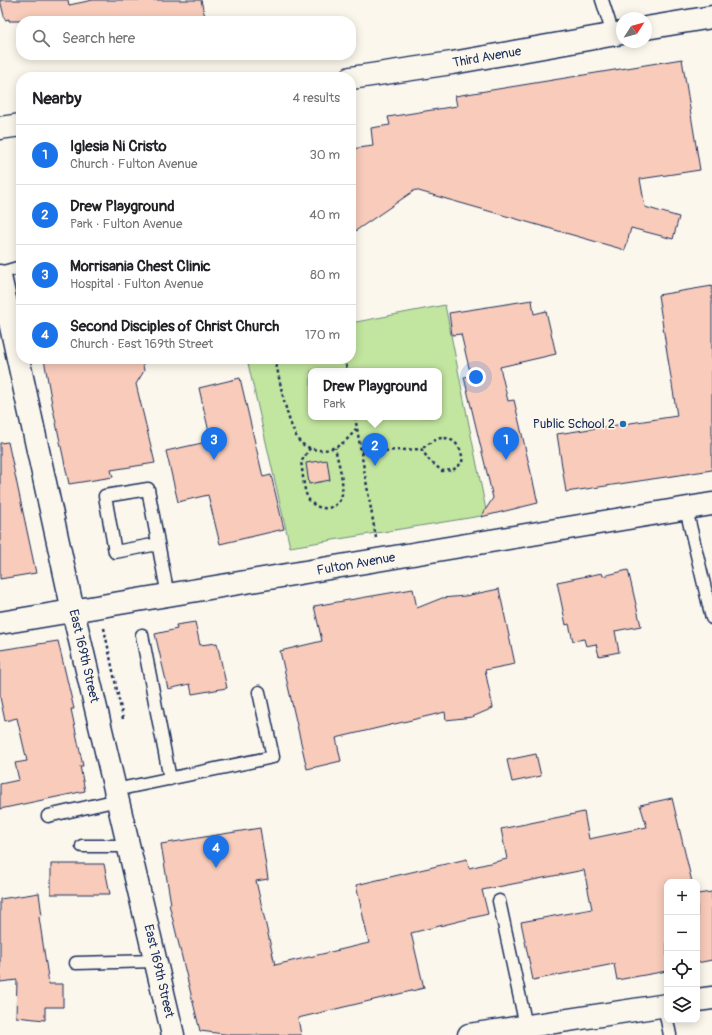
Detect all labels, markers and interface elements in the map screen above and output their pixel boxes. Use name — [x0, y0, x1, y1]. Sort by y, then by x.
north arrow — [616, 12, 652, 48]
search box — [16, 16, 356, 60]
icon: search — [30, 27, 52, 49]
text: Search here — [62, 29, 135, 48]
street label: Third Avenue — [451, 43, 523, 71]
text: Nearby — [32, 88, 81, 109]
text: 4 results — [293, 90, 340, 106]
text: Iglesia Ni Cristo — [70, 137, 167, 156]
text: 1 — [42, 147, 48, 163]
text: 30 m — [310, 147, 340, 163]
text: Church · Fulton Avenue — [70, 156, 198, 172]
text: Drew Playground — [70, 197, 175, 216]
text: 2 — [41, 207, 49, 223]
text: 40 m — [309, 207, 340, 223]
text: Park · Fulton Avenue — [70, 216, 182, 232]
text: Morrisania Chest Clinic — [70, 257, 211, 276]
text: 3 — [41, 267, 49, 283]
text: 80 m — [310, 267, 340, 283]
text: Hospital · Fulton Avenue — [70, 276, 203, 292]
text: Second Disciples of Christ Church — [70, 317, 279, 336]
text: 4 — [41, 327, 49, 343]
text: 170 m — [305, 327, 340, 343]
text: Church · East 169th Street — [70, 336, 213, 352]
your location — [466, 367, 486, 387]
popup — [308, 368, 442, 420]
text: Drew Playground — [323, 377, 427, 396]
text: Park — [323, 396, 346, 412]
place label: Public School 2 — [533, 416, 615, 432]
marker: Public School 2 — [618, 419, 628, 429]
pin: 3 — [201, 427, 227, 460]
pin: 1 — [493, 427, 519, 460]
pin: 2 — [362, 433, 388, 466]
street label: Fulton Avenue — [315, 549, 397, 579]
street label: East 169th Street — [65, 608, 103, 705]
pin: 4 — [203, 835, 229, 868]
map controls — [664, 879, 700, 1023]
button: + — [664, 879, 700, 915]
button: − — [664, 915, 700, 951]
street label: East 169th Street — [140, 923, 178, 1020]
button: locate — [664, 951, 700, 987]
button: layers — [664, 987, 700, 1023]

